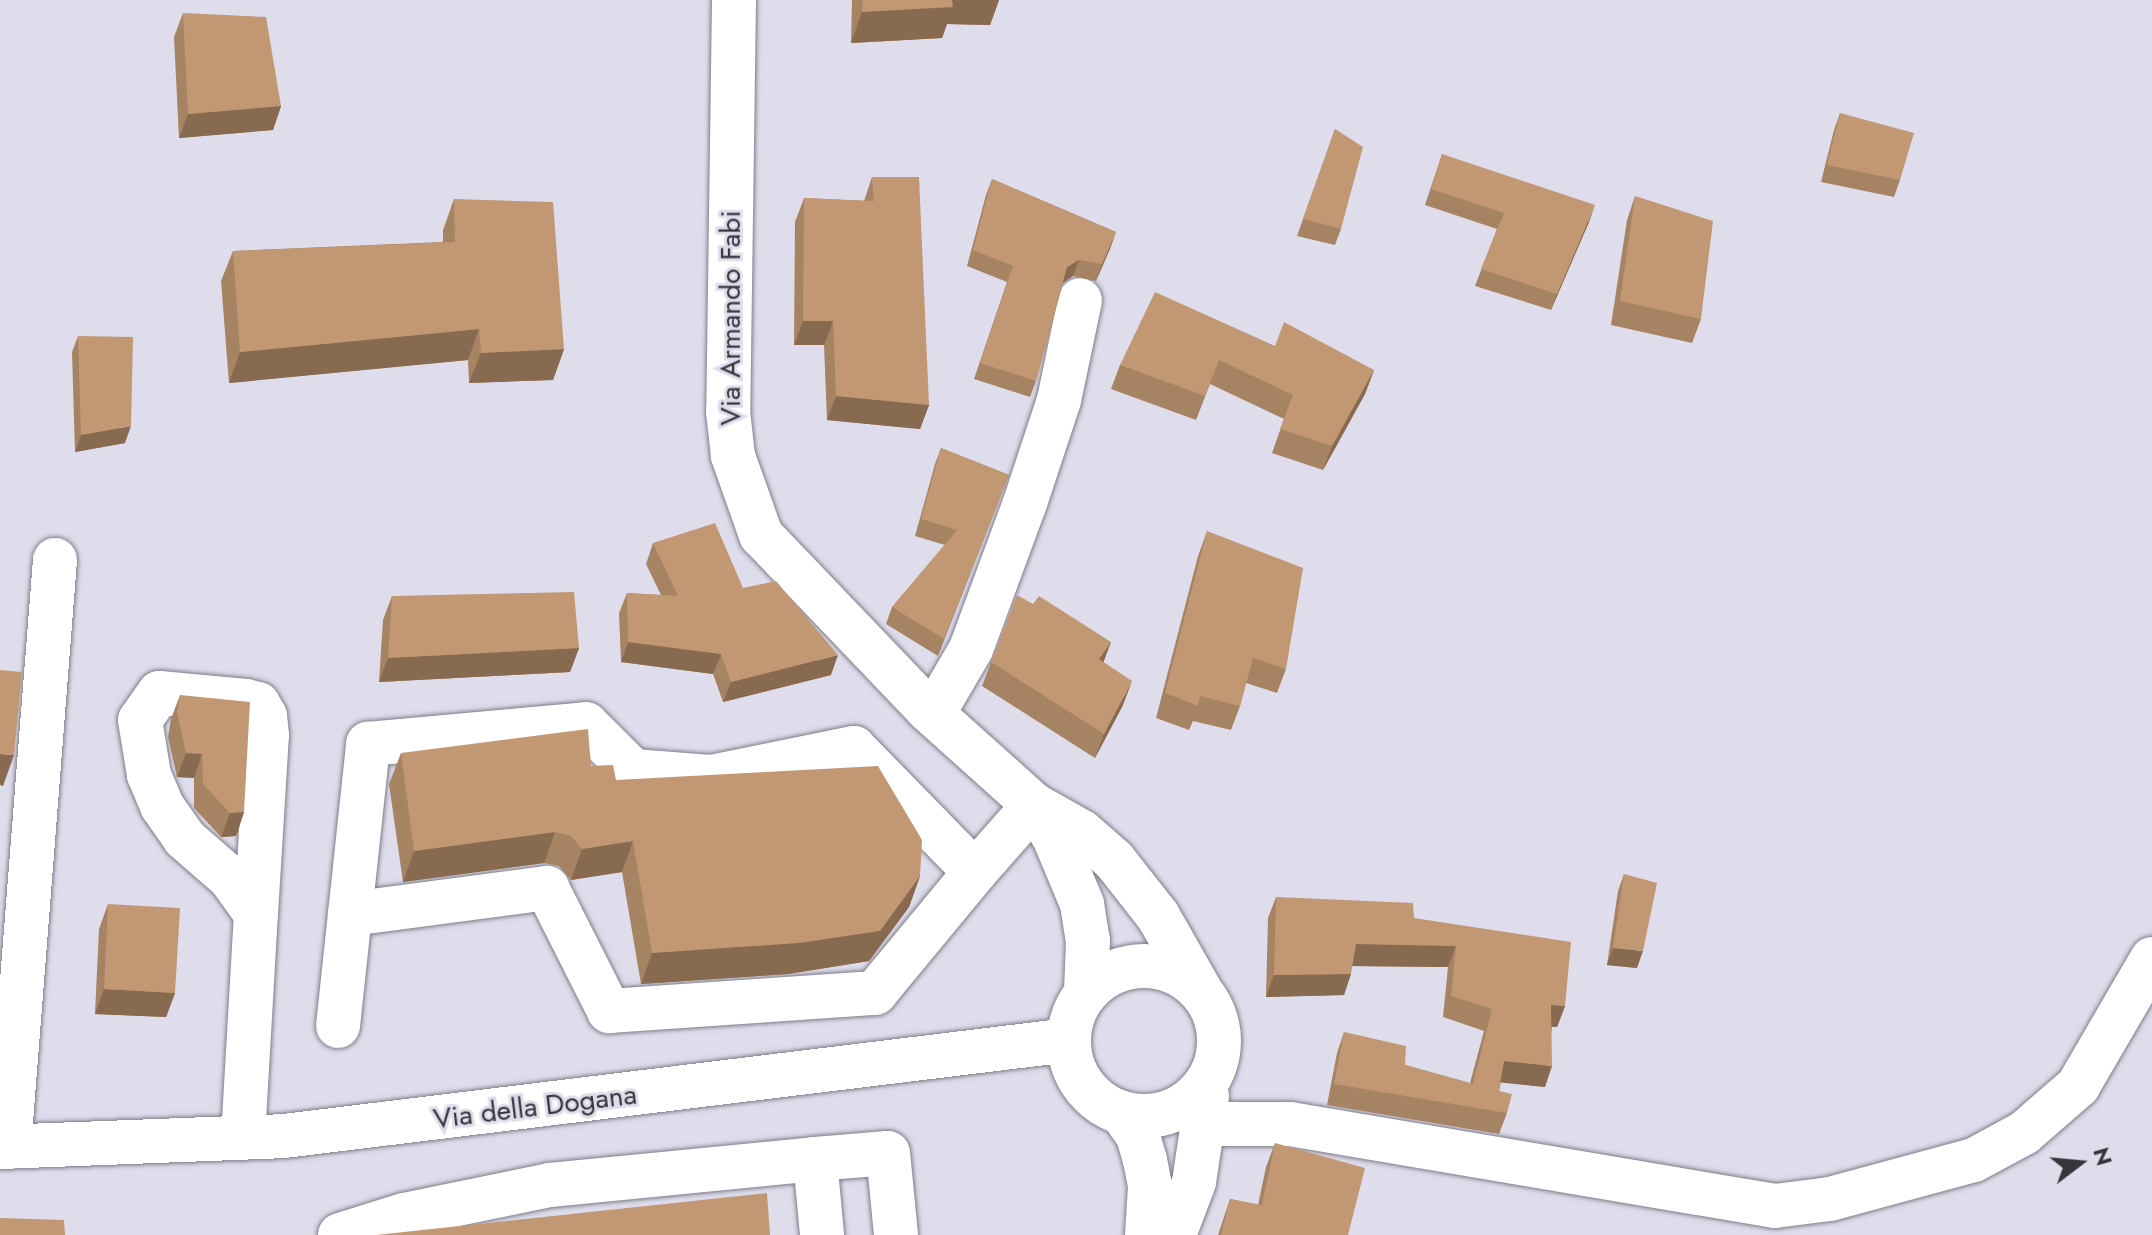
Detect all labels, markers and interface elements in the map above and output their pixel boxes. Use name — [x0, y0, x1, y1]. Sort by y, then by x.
street label: Via Armando Fabi — [714, 210, 748, 426]
street label: Via della Dogana — [431, 1078, 639, 1136]
north arrow — [2040, 1123, 2120, 1203]
text: N — [2085, 1144, 2121, 1169]

